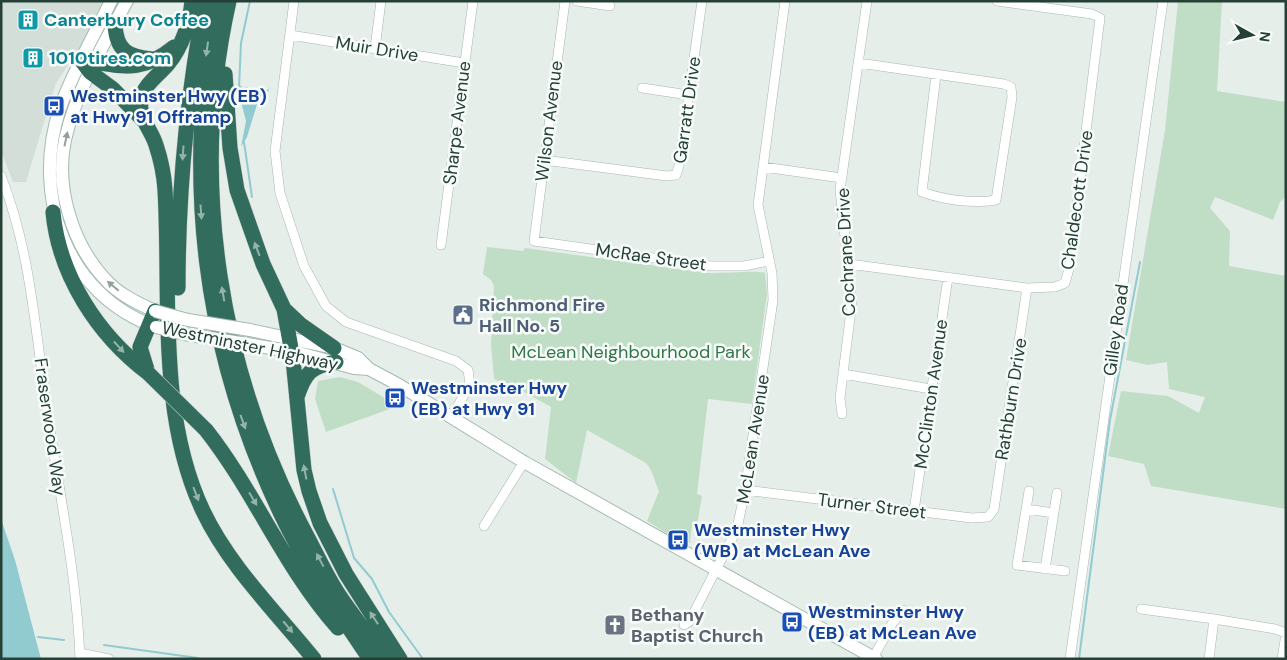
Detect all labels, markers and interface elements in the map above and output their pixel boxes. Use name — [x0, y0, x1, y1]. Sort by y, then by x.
building icon: Canterbury Coffee — [16, 8, 40, 32]
place label: Canterbury Coffee — [44, 8, 209, 32]
north arrow — [1227, 10, 1277, 60]
text: N — [1255, 30, 1274, 43]
street label: Muir Drive — [334, 31, 420, 67]
one-way arrow — [203, 42, 211, 58]
building icon: 1010tires.com — [21, 46, 45, 70]
place label: 1010tires.com — [49, 46, 171, 70]
street label: Garratt Drive — [668, 55, 706, 165]
street label: Wilson Avenue — [530, 59, 568, 183]
street label: Sharpe Avenue — [437, 60, 477, 186]
place label: Westminster Hwy (EB) at Hwy 91 Offramp — [70, 84, 267, 129]
bus stop icon: Westminster Hwy (EB) at Hwy 91 Offramp — [42, 94, 66, 118]
street label: Chaldecott Drive — [1055, 129, 1099, 271]
one-way arrow — [62, 131, 70, 146]
one-way arrow — [179, 146, 187, 162]
street label: Cochrane Drive — [831, 187, 861, 317]
one-way arrow — [197, 204, 205, 220]
street label: McRae Street — [594, 237, 708, 277]
one-way arrow — [253, 241, 261, 256]
one-way arrow — [107, 281, 120, 292]
street label: Gilley Road — [1098, 282, 1134, 378]
one-way arrow — [219, 286, 227, 301]
place label: Richmond Fire Hall No. 5 — [479, 293, 606, 338]
public building icon: Richmond Fire Hall No. 5 — [451, 303, 475, 327]
street label: Westminster Highway — [159, 316, 341, 376]
street label: McClinton Avenue — [909, 318, 953, 470]
street label: Rathburn Drive — [989, 336, 1033, 462]
park label: McLean Neighbourhood Park — [511, 340, 751, 364]
one-way arrow — [113, 341, 125, 353]
street label: Fraserwood Way — [28, 357, 72, 497]
street label: McLean Avenue — [731, 373, 775, 505]
place label: Westminster Hwy (EB) at Hwy 91 — [411, 376, 567, 421]
bus stop icon: Westminster Hwy (EB) at Hwy 91 — [383, 386, 407, 410]
one-way arrow — [240, 414, 247, 429]
one-way arrow — [301, 464, 309, 479]
one-way arrow — [192, 487, 200, 502]
street label: Turner Street — [816, 487, 928, 525]
one-way arrow — [248, 493, 257, 506]
place label: Westminster Hwy (WB) at McLean Ave — [694, 518, 871, 563]
bus stop icon: Westminster Hwy (WB) at McLean Ave — [666, 528, 690, 552]
one-way arrow — [315, 553, 324, 567]
place label: Westminster Hwy (EB) at McLean Ave — [808, 600, 977, 645]
place label: Bethany Baptist Church — [631, 603, 763, 648]
bus stop icon: Westminster Hwy (EB) at McLean Ave — [780, 610, 804, 634]
one-way arrow — [369, 611, 378, 624]
church icon: Bethany Baptist Church — [603, 613, 627, 637]
one-way arrow — [282, 620, 293, 633]

